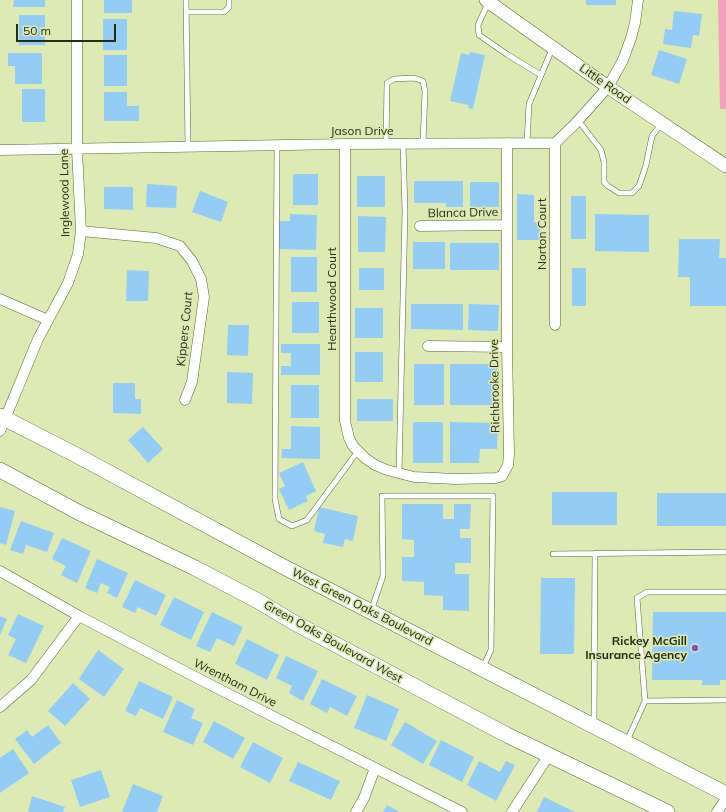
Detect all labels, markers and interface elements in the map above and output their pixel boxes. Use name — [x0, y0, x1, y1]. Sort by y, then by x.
scale bar — [18, 16, 118, 42]
text: 50 m — [23, 23, 51, 38]
street label: Little Road — [576, 61, 634, 107]
street label: Jason Drive — [330, 124, 394, 138]
street label: Inglewood Lane — [57, 149, 73, 237]
street label: Norton Court — [535, 198, 549, 270]
street label: Blanca Drive — [428, 205, 498, 221]
street label: Hearthwood Court — [325, 247, 339, 351]
street label: Kippers Court — [174, 291, 196, 367]
street label: Richbrooke Drive — [487, 339, 503, 433]
street label: West Green Oaks Boulevard — [289, 565, 435, 649]
street label: Green Oaks Boulevard West — [261, 598, 405, 686]
place label: Rickey McGill Insurance Agency — [585, 634, 687, 662]
marker: Rickey McGill Insurance Agency — [690, 643, 700, 653]
street label: Wrentham Drive — [191, 656, 279, 710]

